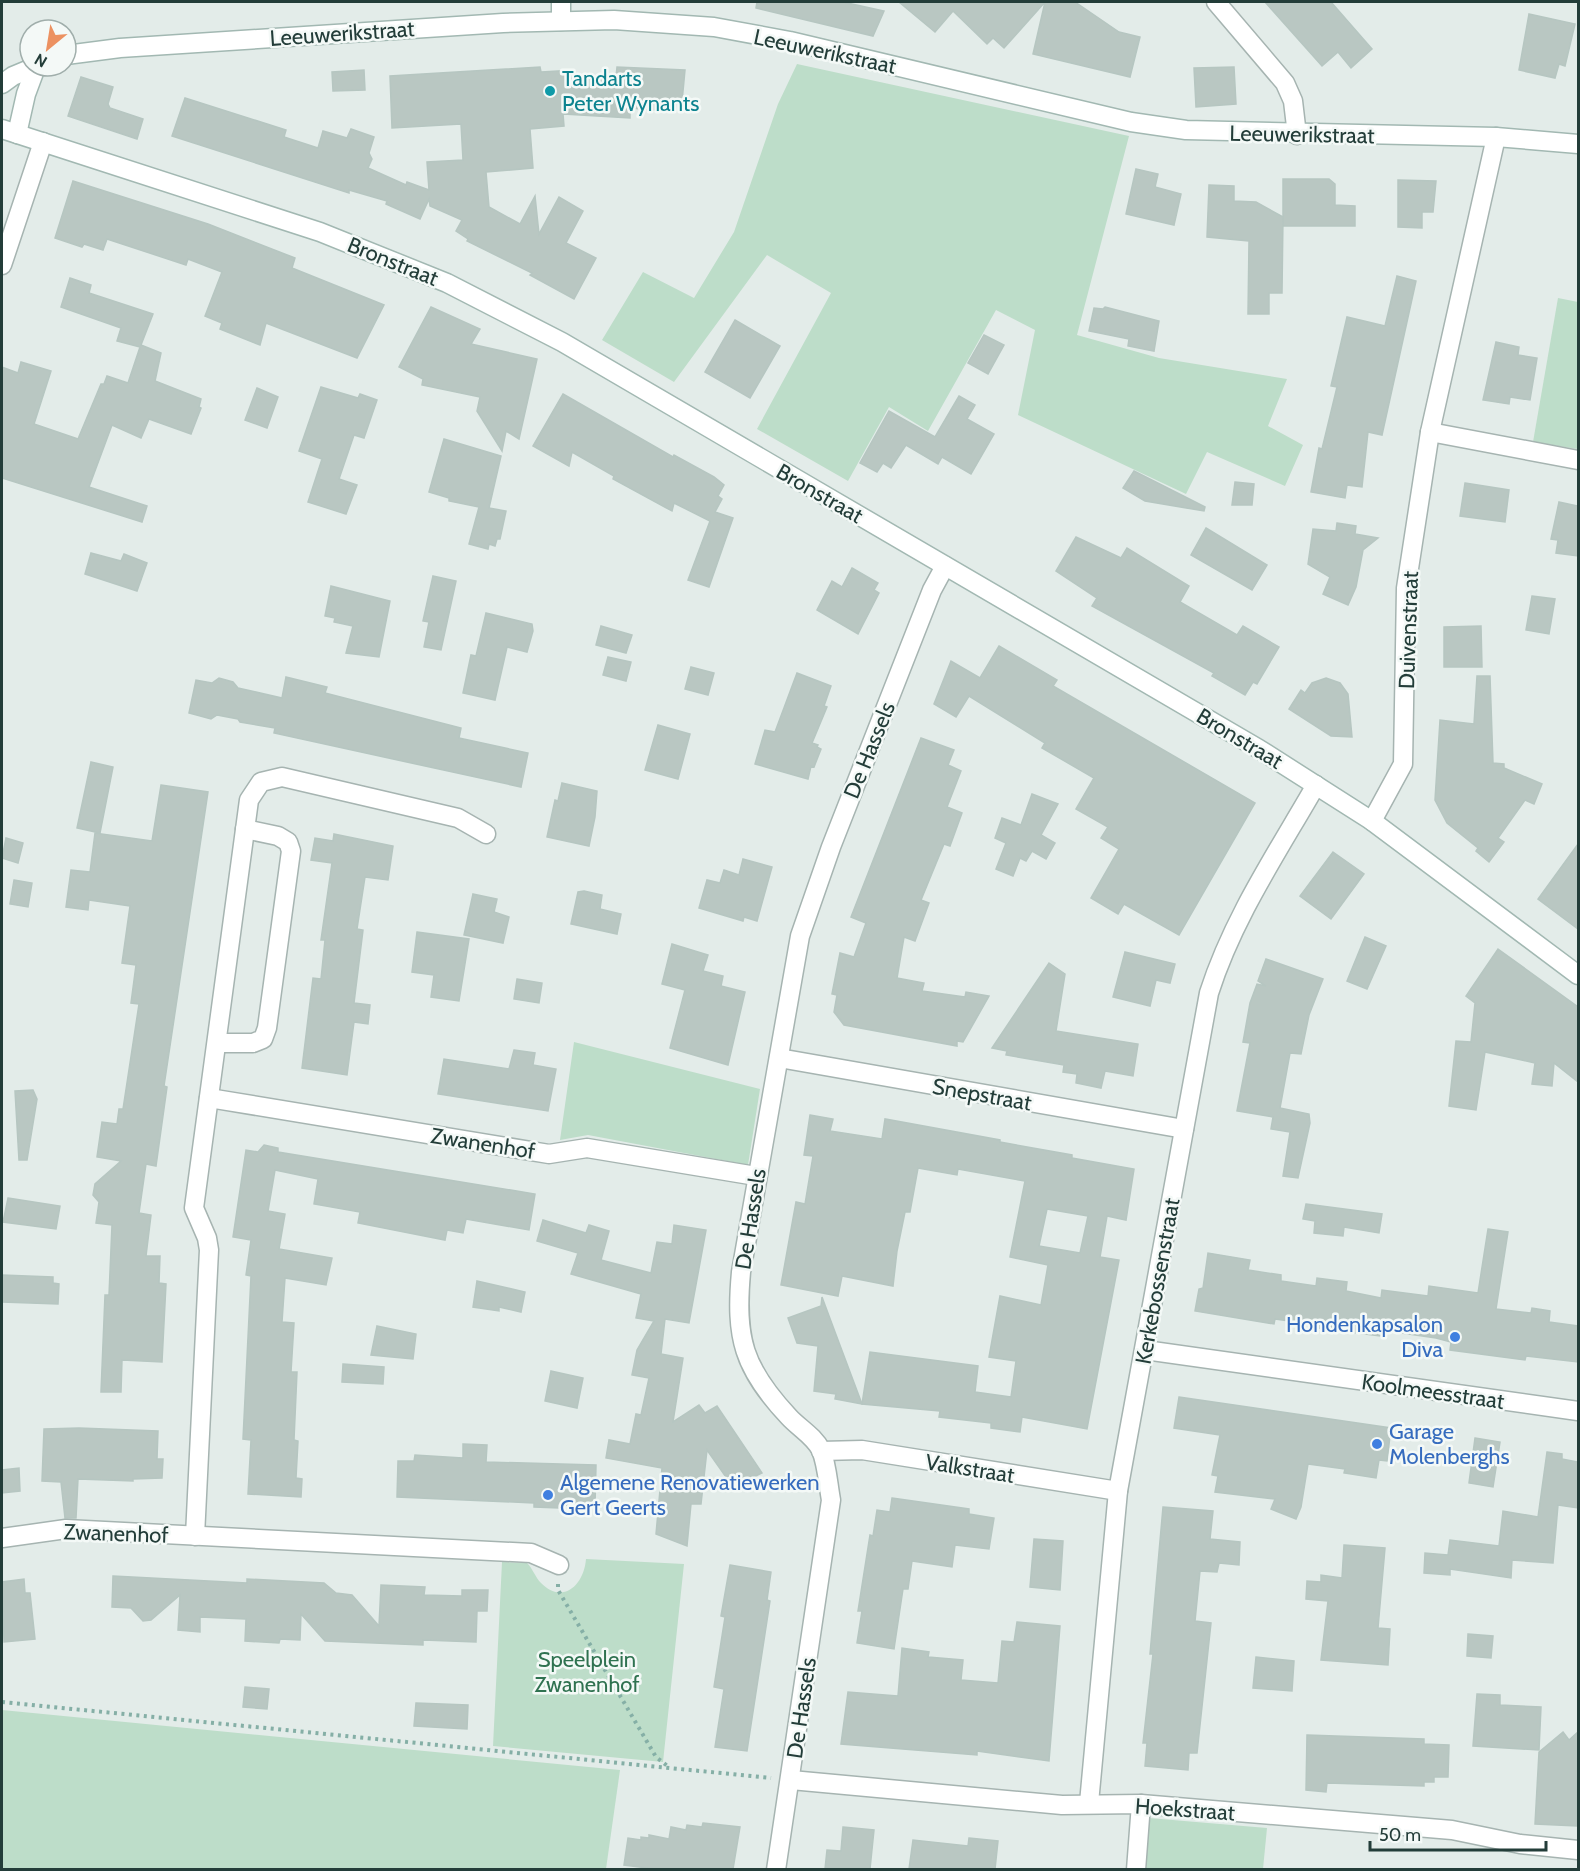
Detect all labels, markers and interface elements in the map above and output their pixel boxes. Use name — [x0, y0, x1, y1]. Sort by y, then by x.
street label: Leeuwerikstraat — [269, 15, 416, 52]
north arrow — [18, 18, 78, 78]
street label: Leeuwerikstraat — [751, 23, 899, 80]
text: N — [31, 50, 50, 72]
place label: Tandarts Peter Wynants — [562, 65, 699, 117]
marker: Tandarts Peter Wynants — [543, 84, 557, 98]
street label: Leeuwerikstraat — [1229, 120, 1375, 149]
street label: Bronstraat — [343, 231, 443, 292]
street label: Bronstraat — [772, 458, 868, 529]
street label: Duivenstraat — [1393, 570, 1424, 689]
street label: De Hassels — [838, 698, 901, 802]
street label: Bronstraat — [1192, 702, 1288, 775]
street label: Snepstraat — [930, 1073, 1034, 1117]
street label: Zwanenhof — [429, 1122, 537, 1165]
street label: De Hassels — [729, 1167, 772, 1271]
street label: Kerkebossenstraat — [1130, 1195, 1185, 1366]
place label: Hondenkapsalon Diva — [1286, 1311, 1443, 1363]
marker: Hondenkapsalon Diva — [1448, 1330, 1462, 1344]
street label: Koolmeesstraat — [1360, 1368, 1507, 1415]
place label: Garage Molenberghs — [1389, 1418, 1510, 1470]
marker: Garage Molenberghs — [1370, 1437, 1384, 1451]
street label: Valkstraat — [923, 1448, 1017, 1489]
place label: Algemene Renovatiewerken Gert Geerts — [560, 1469, 820, 1521]
marker: Algemene Renovatiewerken Gert Geerts — [541, 1488, 555, 1502]
street label: Zwanenhof — [63, 1518, 169, 1549]
park label: Speelplein Zwanenhof — [534, 1646, 640, 1698]
street label: De Hassels — [781, 1656, 822, 1760]
street label: Hoekstraat — [1134, 1793, 1236, 1826]
scale bar — [1370, 1814, 1546, 1852]
text: 50 m — [1379, 1824, 1421, 1846]

